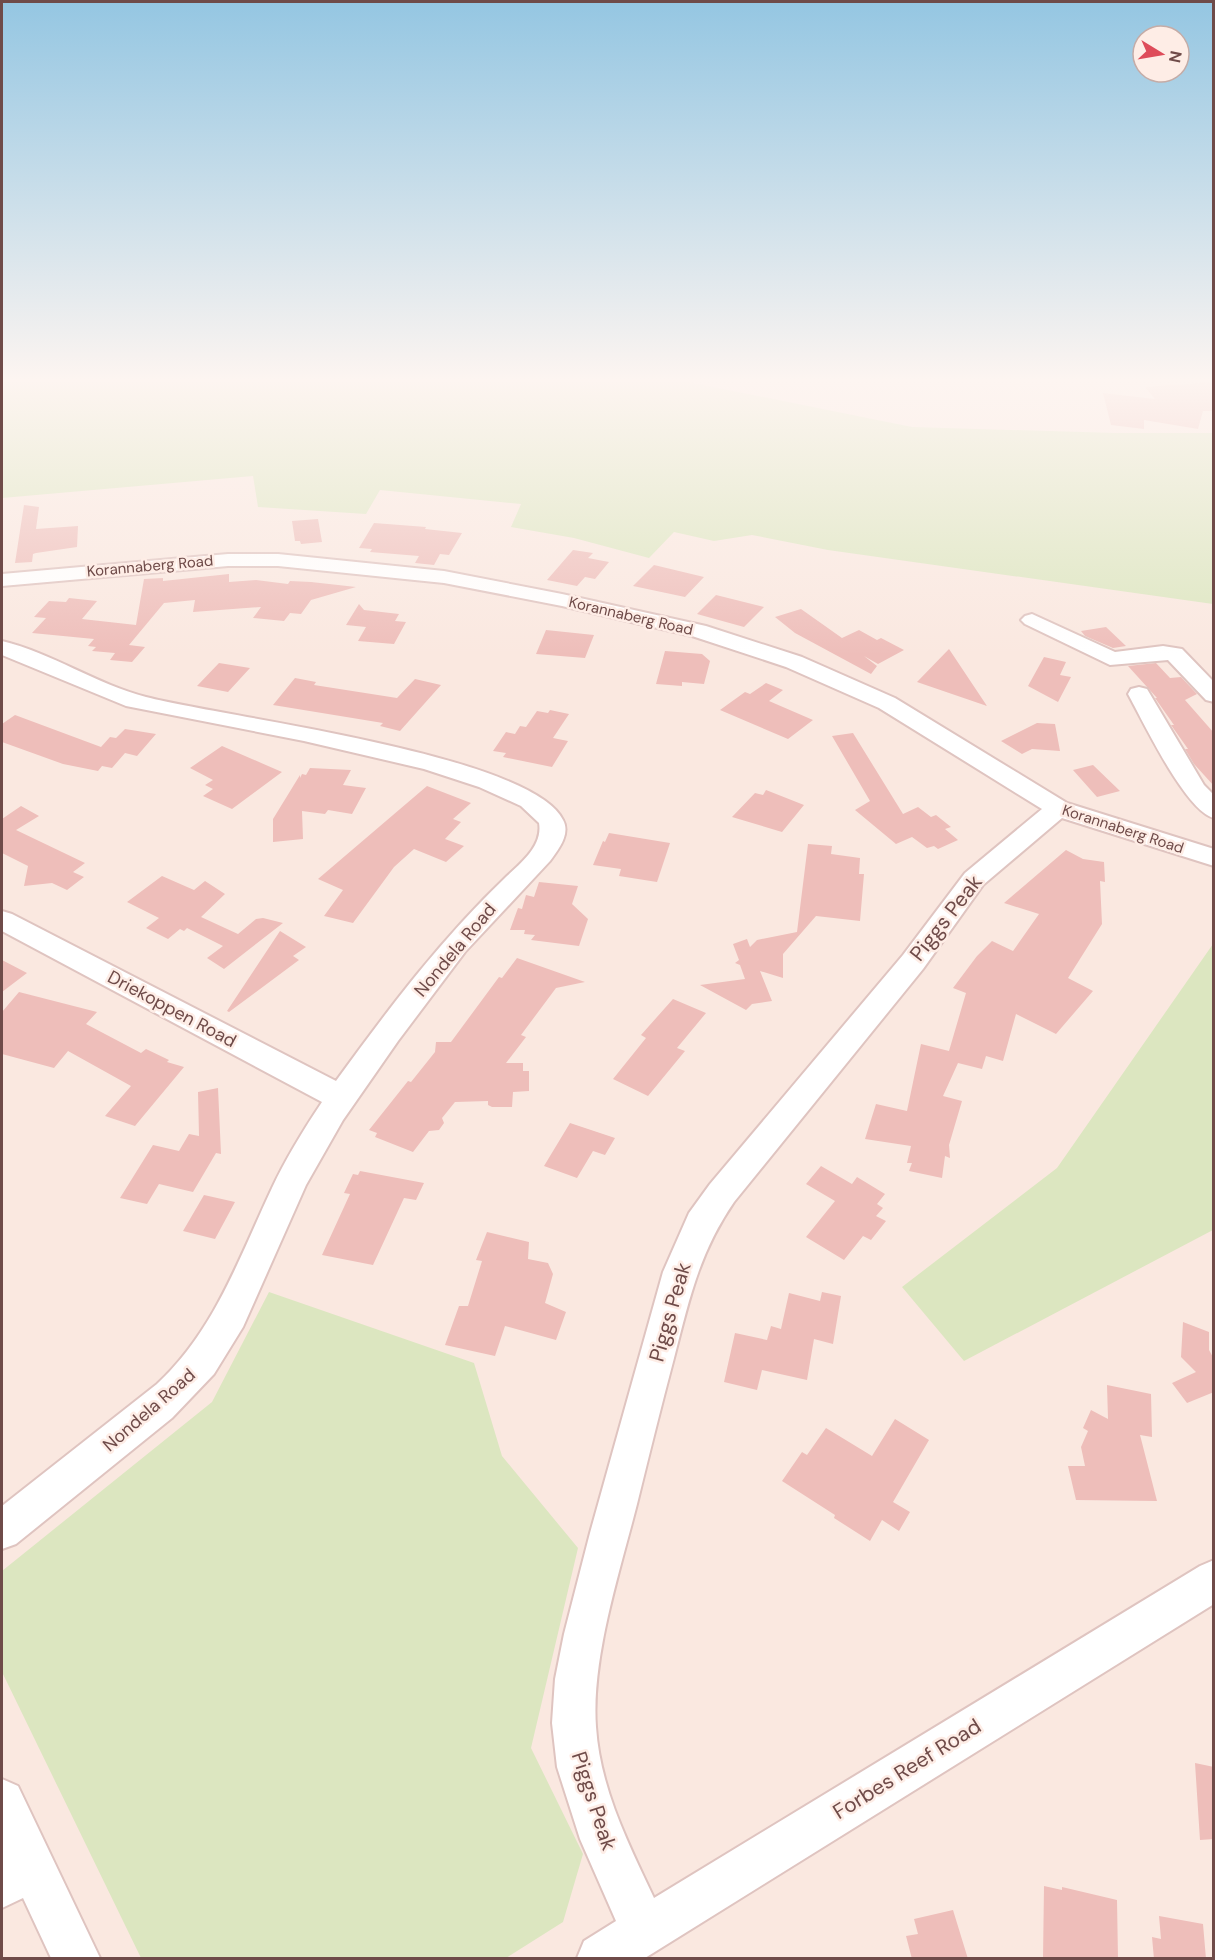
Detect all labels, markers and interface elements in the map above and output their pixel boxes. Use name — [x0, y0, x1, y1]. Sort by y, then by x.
north arrow — [1131, 24, 1191, 84]
text: N — [1164, 49, 1187, 64]
street label: Korannaberg Road — [86, 551, 214, 581]
street label: Korannaberg Road — [567, 592, 695, 640]
street label: Korannaberg Road — [1060, 800, 1186, 858]
street label: Piggs Peak — [903, 869, 989, 967]
street label: Nondela Road — [409, 898, 501, 1002]
street label: Driekoppen Road — [103, 965, 241, 1053]
street label: Piggs Peak — [642, 1259, 698, 1365]
street label: Nondela Road — [98, 1363, 200, 1457]
street label: Forbes Reef Road — [828, 1712, 986, 1826]
street label: Piggs Peak — [565, 1748, 623, 1854]

